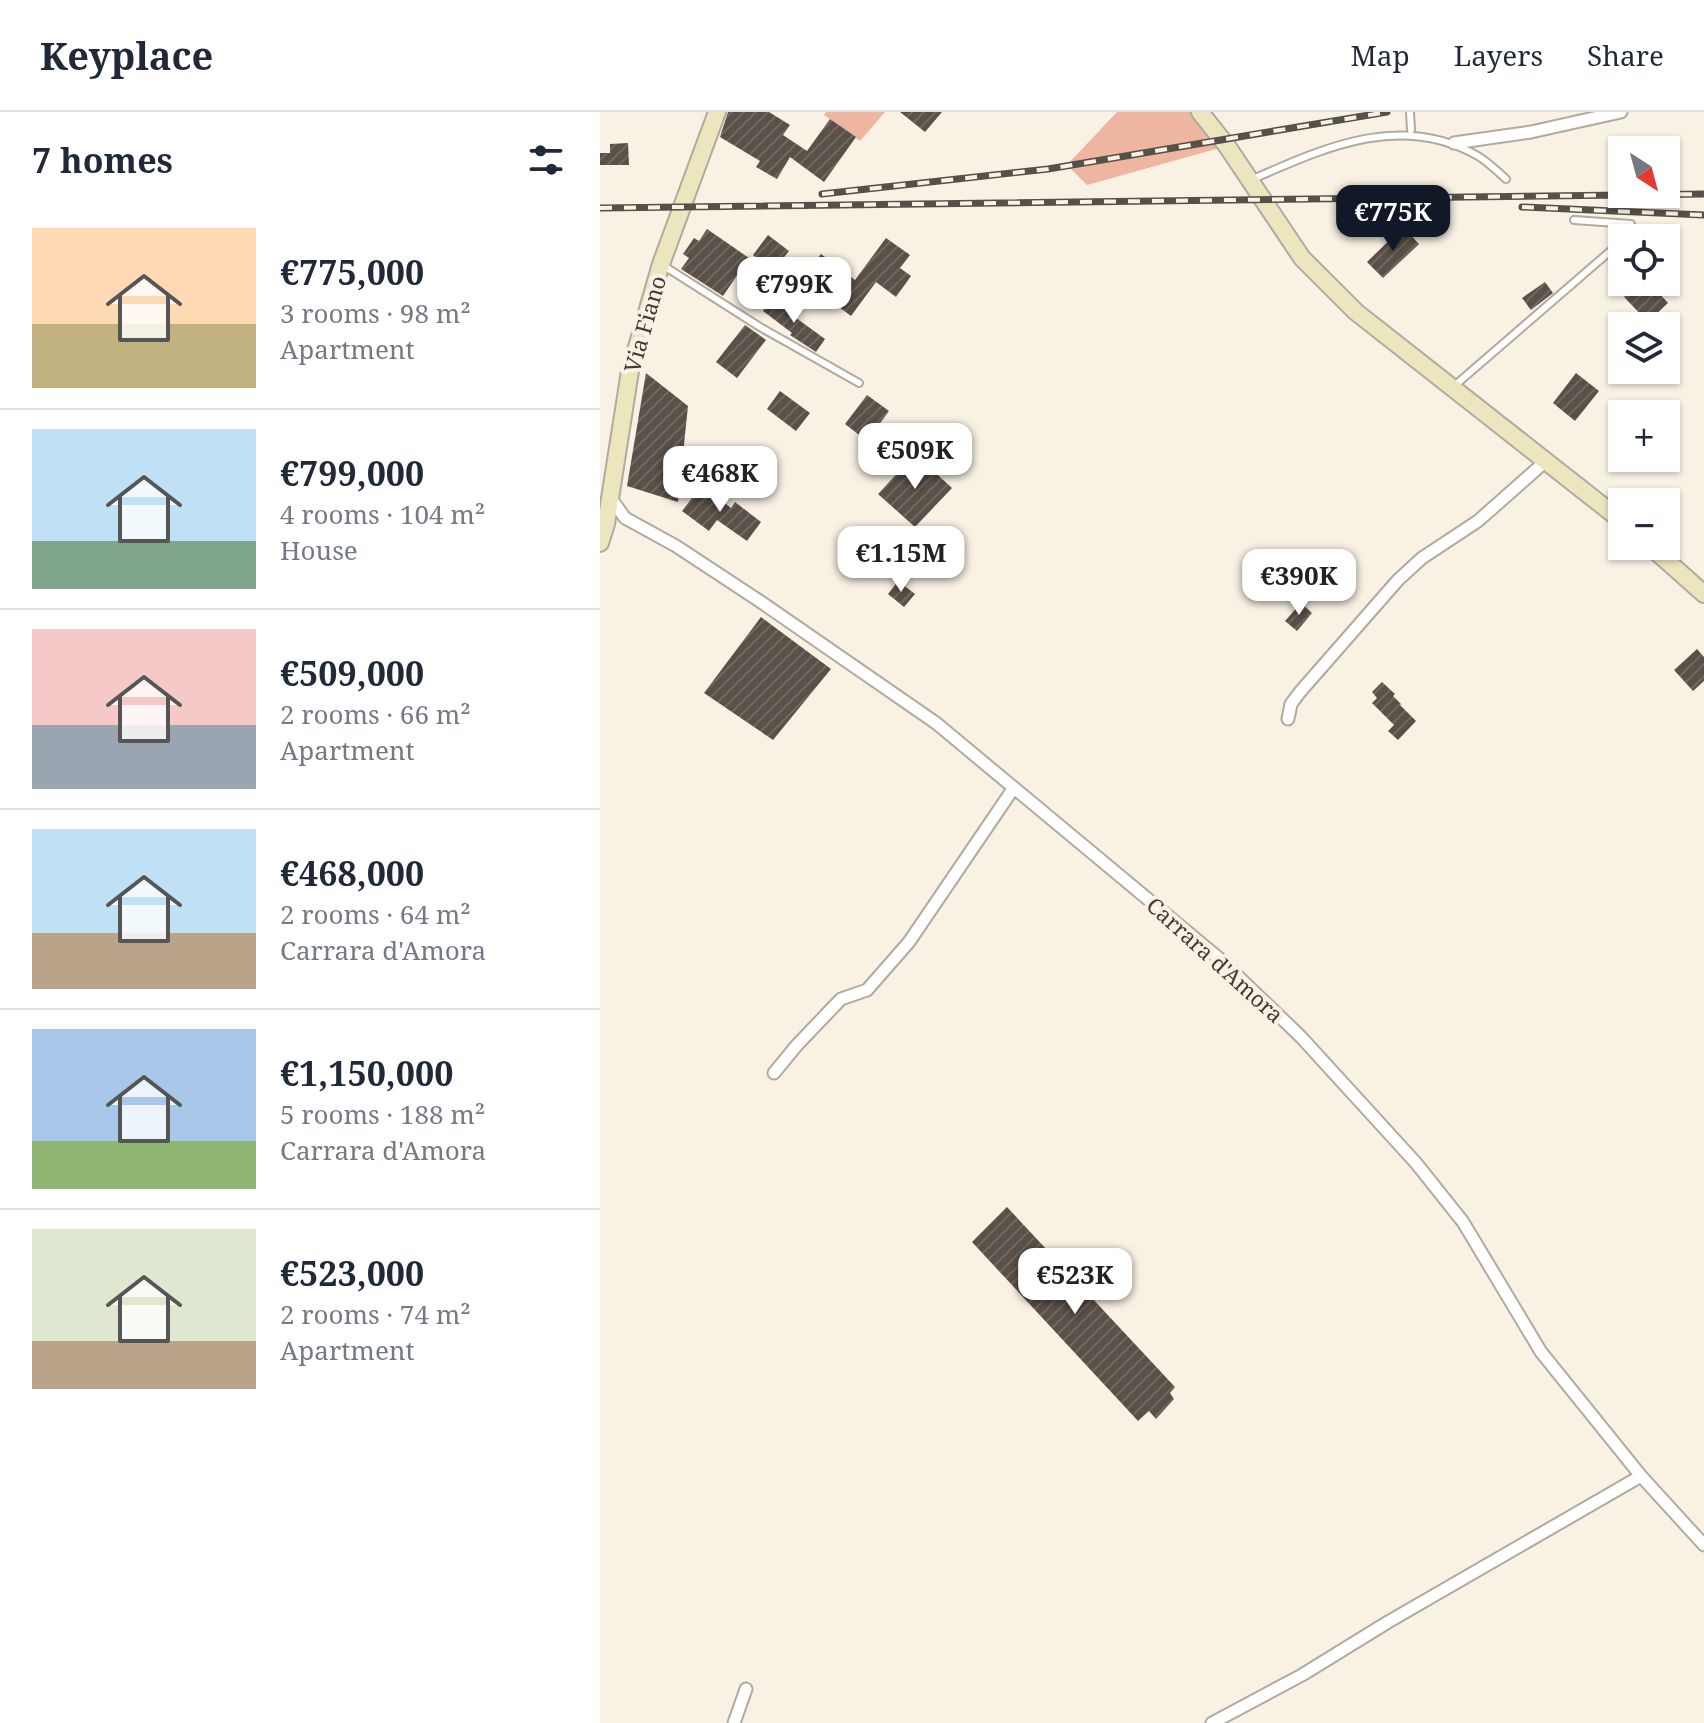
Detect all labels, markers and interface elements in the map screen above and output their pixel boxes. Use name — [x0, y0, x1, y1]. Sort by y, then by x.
text: Keyplace — [40, 29, 213, 81]
text: Map — [1351, 36, 1410, 74]
text: Layers — [1454, 36, 1543, 74]
text: Share — [1587, 36, 1664, 74]
north arrow — [1608, 136, 1680, 208]
map controls — [1608, 136, 1680, 560]
text: 7 homes — [32, 137, 173, 183]
icon: filters — [524, 138, 568, 182]
pin: €775K — [1337, 185, 1449, 253]
text: €775K — [1354, 193, 1432, 229]
button: locate — [1608, 224, 1680, 296]
text: €775,000 — [280, 249, 424, 295]
pin: €799K — [738, 257, 850, 325]
icon: home — [96, 260, 192, 356]
text: €799K — [755, 265, 833, 301]
street label: Via Fiano — [616, 272, 672, 376]
text: 3 rooms · 98 m² — [280, 295, 471, 331]
button: layers — [1608, 312, 1680, 384]
text: Apartment — [280, 331, 415, 367]
button: + — [1608, 400, 1680, 472]
pin: €509K — [859, 423, 971, 491]
text: €509K — [876, 431, 954, 467]
pin: €468K — [664, 446, 776, 514]
text: €799,000 — [280, 450, 424, 496]
text: €468K — [681, 454, 759, 490]
icon: home — [96, 461, 192, 557]
button: − — [1608, 488, 1680, 560]
text: 4 rooms · 104 m² — [280, 496, 485, 532]
pin: €1.15M — [836, 526, 966, 594]
text: House — [280, 532, 358, 568]
text: €1.15M — [855, 534, 947, 570]
pin: €390K — [1243, 549, 1355, 617]
text: €390K — [1260, 557, 1338, 593]
text: €509,000 — [280, 650, 424, 696]
icon: home — [96, 661, 192, 757]
text: 2 rooms · 66 m² — [280, 696, 471, 732]
text: Apartment — [280, 732, 415, 768]
text: €468,000 — [280, 850, 424, 896]
icon: home — [96, 861, 192, 957]
street label: Carrara d'Amora — [1141, 890, 1291, 1029]
text: 2 rooms · 64 m² — [280, 896, 471, 932]
text: Carrara d'Amora — [280, 932, 486, 968]
text: €1,150,000 — [280, 1050, 453, 1096]
icon: home — [96, 1061, 192, 1157]
text: 5 rooms · 188 m² — [280, 1096, 485, 1132]
text: Carrara d'Amora — [280, 1132, 486, 1168]
pin: €523K — [1019, 1248, 1131, 1316]
text: €523,000 — [280, 1250, 424, 1296]
text: €523K — [1036, 1256, 1114, 1292]
icon: home — [96, 1261, 192, 1357]
text: 2 rooms · 74 m² — [280, 1296, 471, 1332]
text: Apartment — [280, 1332, 415, 1368]

